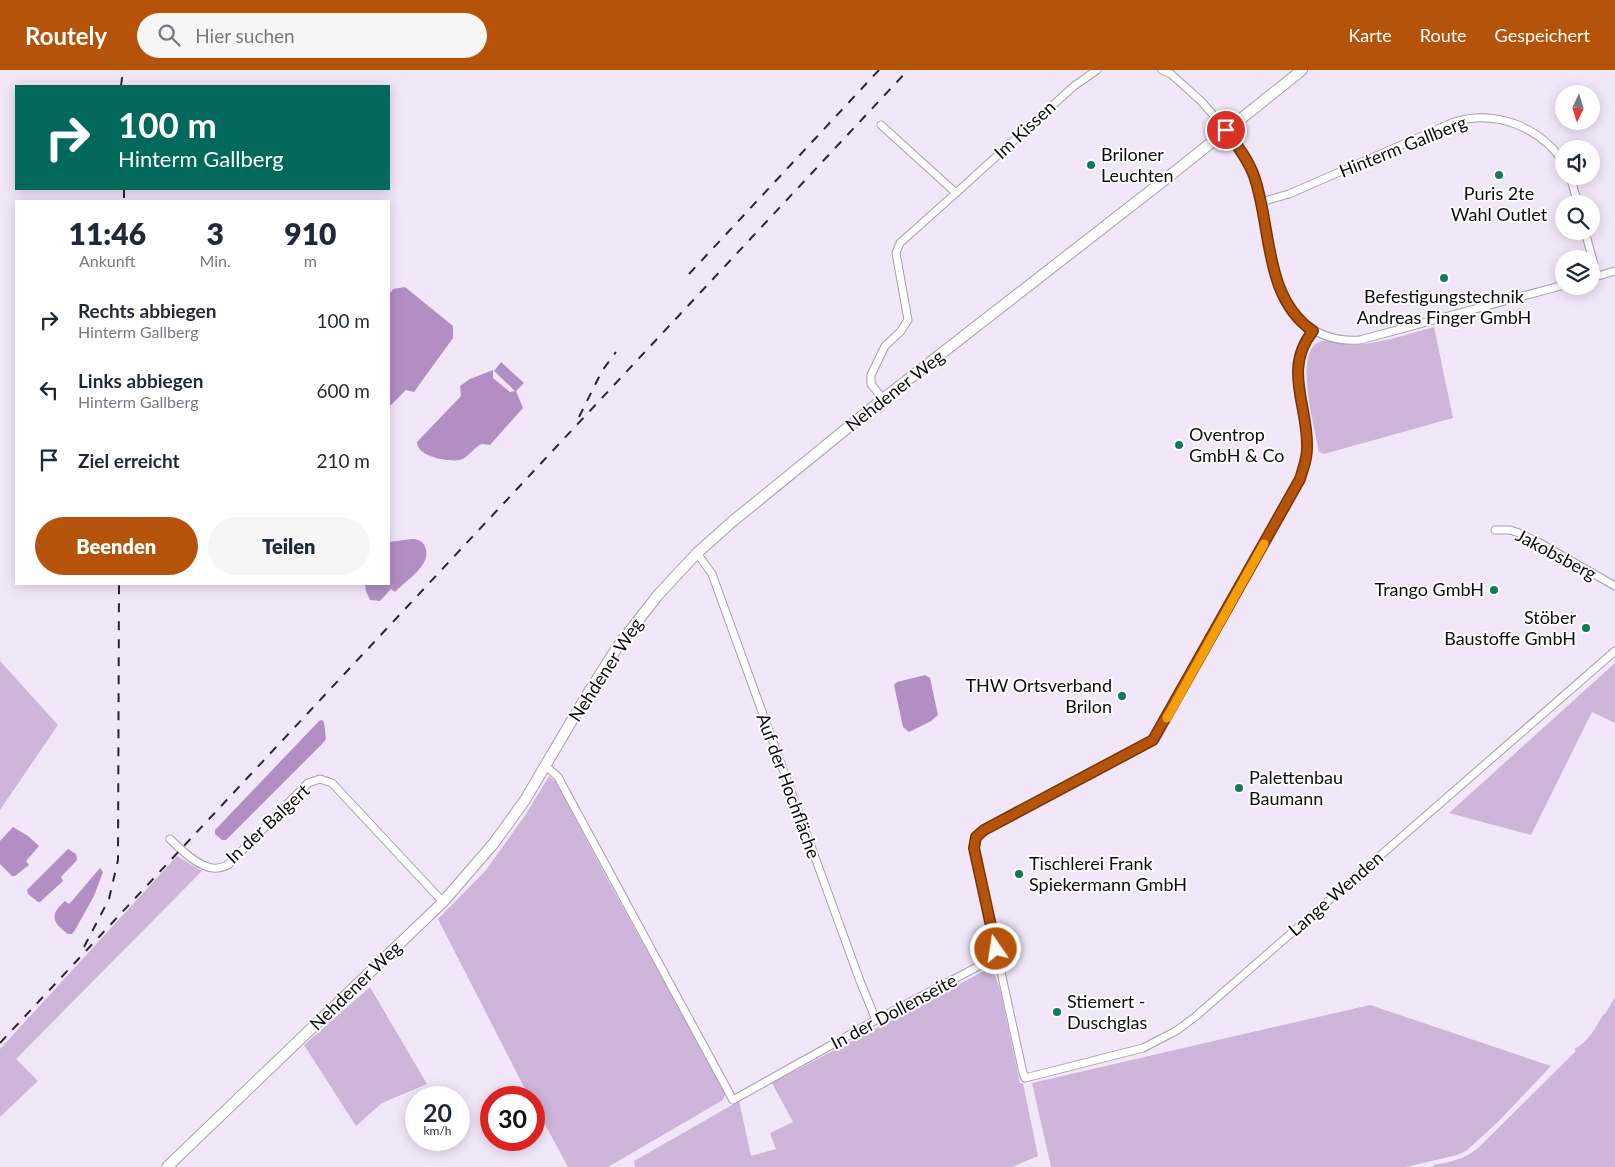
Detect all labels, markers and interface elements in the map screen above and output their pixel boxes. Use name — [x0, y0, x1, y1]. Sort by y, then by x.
search box — [137, 13, 487, 58]
text: Routely — [25, 21, 107, 50]
icon: search — [155, 21, 183, 49]
text: Hier suchen — [195, 24, 295, 47]
text: Karte — [1348, 24, 1392, 46]
text: Route — [1420, 24, 1467, 46]
text: Gespeichert — [1495, 24, 1590, 46]
north arrow — [1555, 85, 1600, 130]
map controls — [1555, 85, 1600, 295]
street label: Im Kissen — [989, 95, 1060, 163]
text: 100 m — [118, 103, 217, 145]
icon: right — [35, 105, 100, 170]
pin — [1205, 109, 1247, 151]
street label: Hinterm Gallberg — [1336, 110, 1470, 182]
icon: arrive — [1212, 116, 1240, 144]
button: sound — [1555, 140, 1600, 185]
place label: Briloner Leuchten — [1101, 143, 1174, 186]
text: Hinterm Gallberg — [118, 145, 284, 172]
marker: Briloner Leuchten — [1085, 159, 1097, 171]
marker: Puris 2te Wahl Outlet — [1493, 169, 1505, 181]
place label: Puris 2te Wahl Outlet — [1451, 182, 1548, 225]
button: search — [1555, 195, 1600, 240]
text: 11:46 — [68, 215, 146, 251]
text: 3 — [206, 215, 224, 251]
text: 910 — [284, 215, 337, 251]
button: layers — [1555, 250, 1600, 295]
text: Ankunft — [79, 251, 136, 270]
text: Min. — [200, 251, 231, 270]
text: m — [304, 251, 317, 270]
marker: Befestigungstechnik Andreas Finger GmbH — [1438, 272, 1450, 284]
place label: Befestigungstechnik Andreas Finger GmbH — [1357, 285, 1531, 328]
text: Rechts abbiegen — [78, 299, 216, 322]
icon: right — [35, 306, 63, 334]
text: 100 m — [316, 309, 370, 332]
text: Hinterm Gallberg — [78, 322, 199, 341]
street label: Nehdener Weg — [841, 345, 948, 436]
text: Links abbiegen — [78, 369, 203, 392]
icon: left — [35, 376, 63, 404]
text: 600 m — [316, 379, 370, 402]
text: Hinterm Gallberg — [78, 392, 199, 411]
place label: Oventrop GmbH & Co — [1189, 423, 1284, 466]
marker: Oventrop GmbH & Co — [1173, 439, 1185, 451]
icon: arrive — [35, 446, 63, 474]
text: Ziel erreicht — [78, 449, 180, 472]
text: 210 m — [316, 449, 370, 472]
button: Beenden — [35, 517, 198, 575]
button: Teilen — [208, 517, 370, 575]
street label: Jakobsberg — [1512, 524, 1601, 585]
place label: Trango GmbH — [1375, 578, 1484, 600]
marker: Trango GmbH — [1488, 584, 1500, 596]
place label: Stöber Baustoffe GmbH — [1444, 606, 1576, 649]
street label: Nehdener Weg — [563, 613, 647, 725]
marker: Stöber Baustoffe GmbH — [1580, 622, 1592, 634]
place label: THW Ortsverband Brilon — [965, 674, 1112, 717]
marker: THW Ortsverband Brilon — [1116, 690, 1128, 702]
street label: Auf der Hochfläche — [752, 710, 825, 861]
place label: Palettenbau Baumann — [1249, 766, 1343, 809]
street label: In der Balgert — [221, 779, 314, 868]
marker: Palettenbau Baumann — [1233, 782, 1245, 794]
street label: Lange Wenden — [1284, 846, 1387, 940]
place label: Tischlerei Frank Spiekermann GmbH — [1029, 852, 1187, 895]
marker: Tischlerei Frank Spiekermann GmbH — [1013, 868, 1025, 880]
position arrow — [969, 922, 1021, 974]
street label: Nehdener Weg — [305, 936, 406, 1035]
street label: In der Dollenseite — [827, 969, 960, 1054]
place label: Stiemert - Duschglas — [1067, 990, 1148, 1033]
marker: Stiemert - Duschglas — [1051, 1006, 1063, 1018]
speed limit sign: 30 — [480, 1086, 545, 1151]
text: 20 — [423, 1097, 452, 1127]
text: km/h — [423, 1123, 452, 1138]

